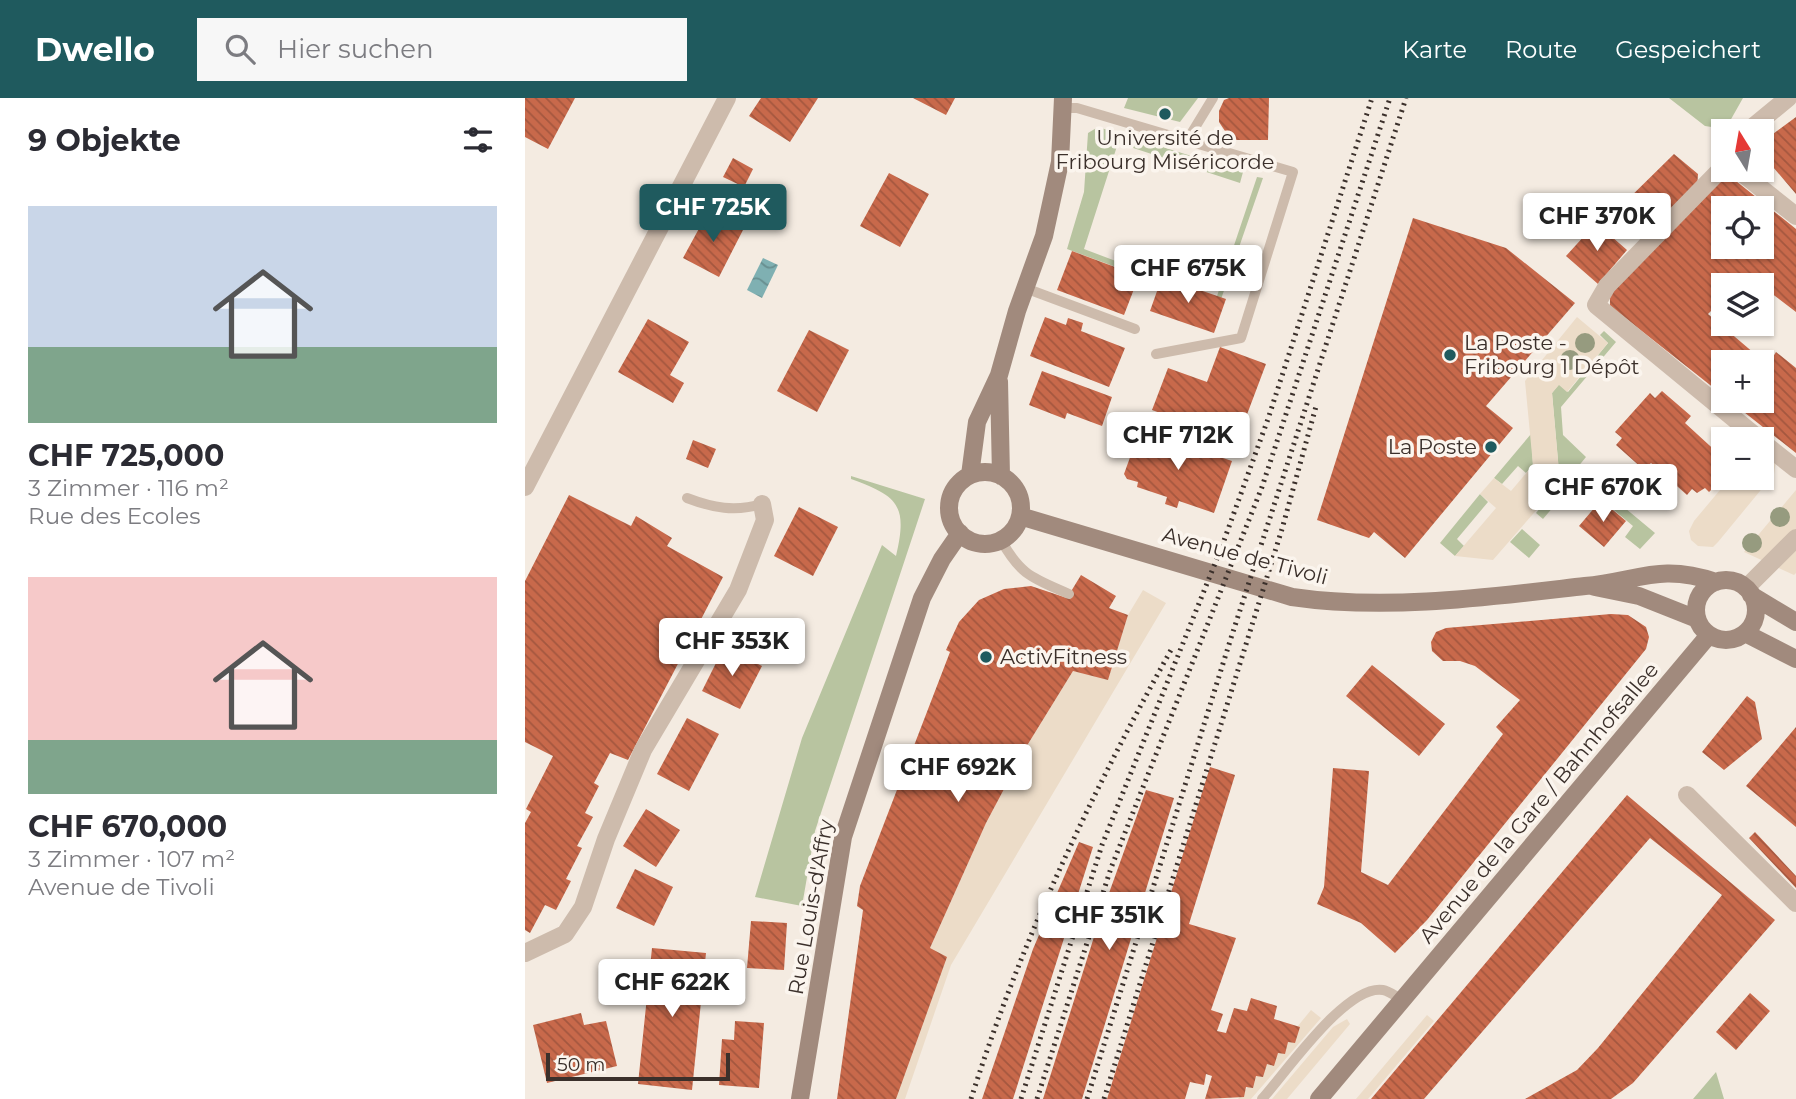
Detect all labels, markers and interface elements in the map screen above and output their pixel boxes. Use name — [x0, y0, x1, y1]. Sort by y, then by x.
search box — [197, 18, 687, 81]
text: Dwello — [35, 29, 155, 69]
icon: search — [221, 30, 259, 68]
text: Hier suchen — [277, 33, 434, 65]
text: Karte — [1402, 35, 1467, 64]
text: Route — [1505, 35, 1577, 64]
text: Gespeichert — [1615, 35, 1761, 64]
marker: Université de Fribourg Miséricorde — [1157, 106, 1173, 122]
north arrow — [1711, 119, 1775, 182]
map controls — [1711, 119, 1774, 490]
icon: filters — [459, 121, 497, 159]
text: 9 Objekte — [28, 122, 181, 159]
place label: Université de Fribourg Miséricorde — [1056, 125, 1274, 174]
pin: CHF 725K — [641, 184, 785, 244]
text: CHF 725K — [656, 193, 770, 221]
pin: CHF 370K — [1525, 194, 1669, 253]
button: locate — [1711, 196, 1774, 259]
text: CHF 370K — [1539, 202, 1655, 230]
pin: CHF 675K — [1116, 246, 1260, 305]
icon: home — [200, 251, 326, 377]
text: CHF 675K — [1130, 254, 1246, 282]
button: layers — [1711, 273, 1774, 336]
place label: La Poste - Fribourg 1 Dépôt — [1464, 330, 1640, 379]
marker: La Poste - Fribourg 1 Dépôt — [1442, 347, 1458, 363]
button: + — [1711, 350, 1774, 413]
pin: CHF 712K — [1106, 412, 1250, 472]
text: CHF 712K — [1123, 421, 1233, 449]
button: − — [1711, 427, 1774, 490]
place label: La Poste — [1388, 434, 1477, 459]
text: CHF 725,000 — [28, 437, 224, 474]
marker: La Poste — [1483, 439, 1499, 455]
pin: CHF 670K — [1531, 464, 1675, 524]
text: CHF 670K — [1544, 473, 1662, 501]
text: 3 Zimmer · 116 m² — [28, 474, 229, 502]
text: Rue des Ecoles — [28, 502, 200, 530]
street label: Avenue de Tivoli — [1160, 521, 1331, 590]
pin: CHF 353K — [660, 618, 804, 678]
icon: home — [200, 622, 326, 748]
text: CHF 353K — [675, 627, 789, 655]
place label: ActivFitness — [1000, 644, 1127, 669]
marker: ActivFitness — [978, 649, 994, 665]
street label: Avenue de la Gare / Bahnhofsallee — [1414, 657, 1663, 948]
pin: CHF 692K — [886, 744, 1030, 804]
text: CHF 692K — [900, 753, 1016, 781]
text: CHF 670,000 — [28, 808, 227, 845]
street label: Rue Louis-d'Affry — [783, 817, 838, 997]
text: 3 Zimmer · 107 m² — [28, 845, 235, 873]
text: Avenue de Tivoli — [28, 873, 215, 901]
pin: CHF 351K — [1037, 892, 1181, 952]
text: CHF 351K — [1054, 901, 1164, 929]
pin: CHF 622K — [600, 960, 744, 1019]
text: CHF 622K — [614, 968, 730, 996]
scale bar — [546, 1050, 730, 1082]
text: 50 m — [557, 1053, 605, 1076]

